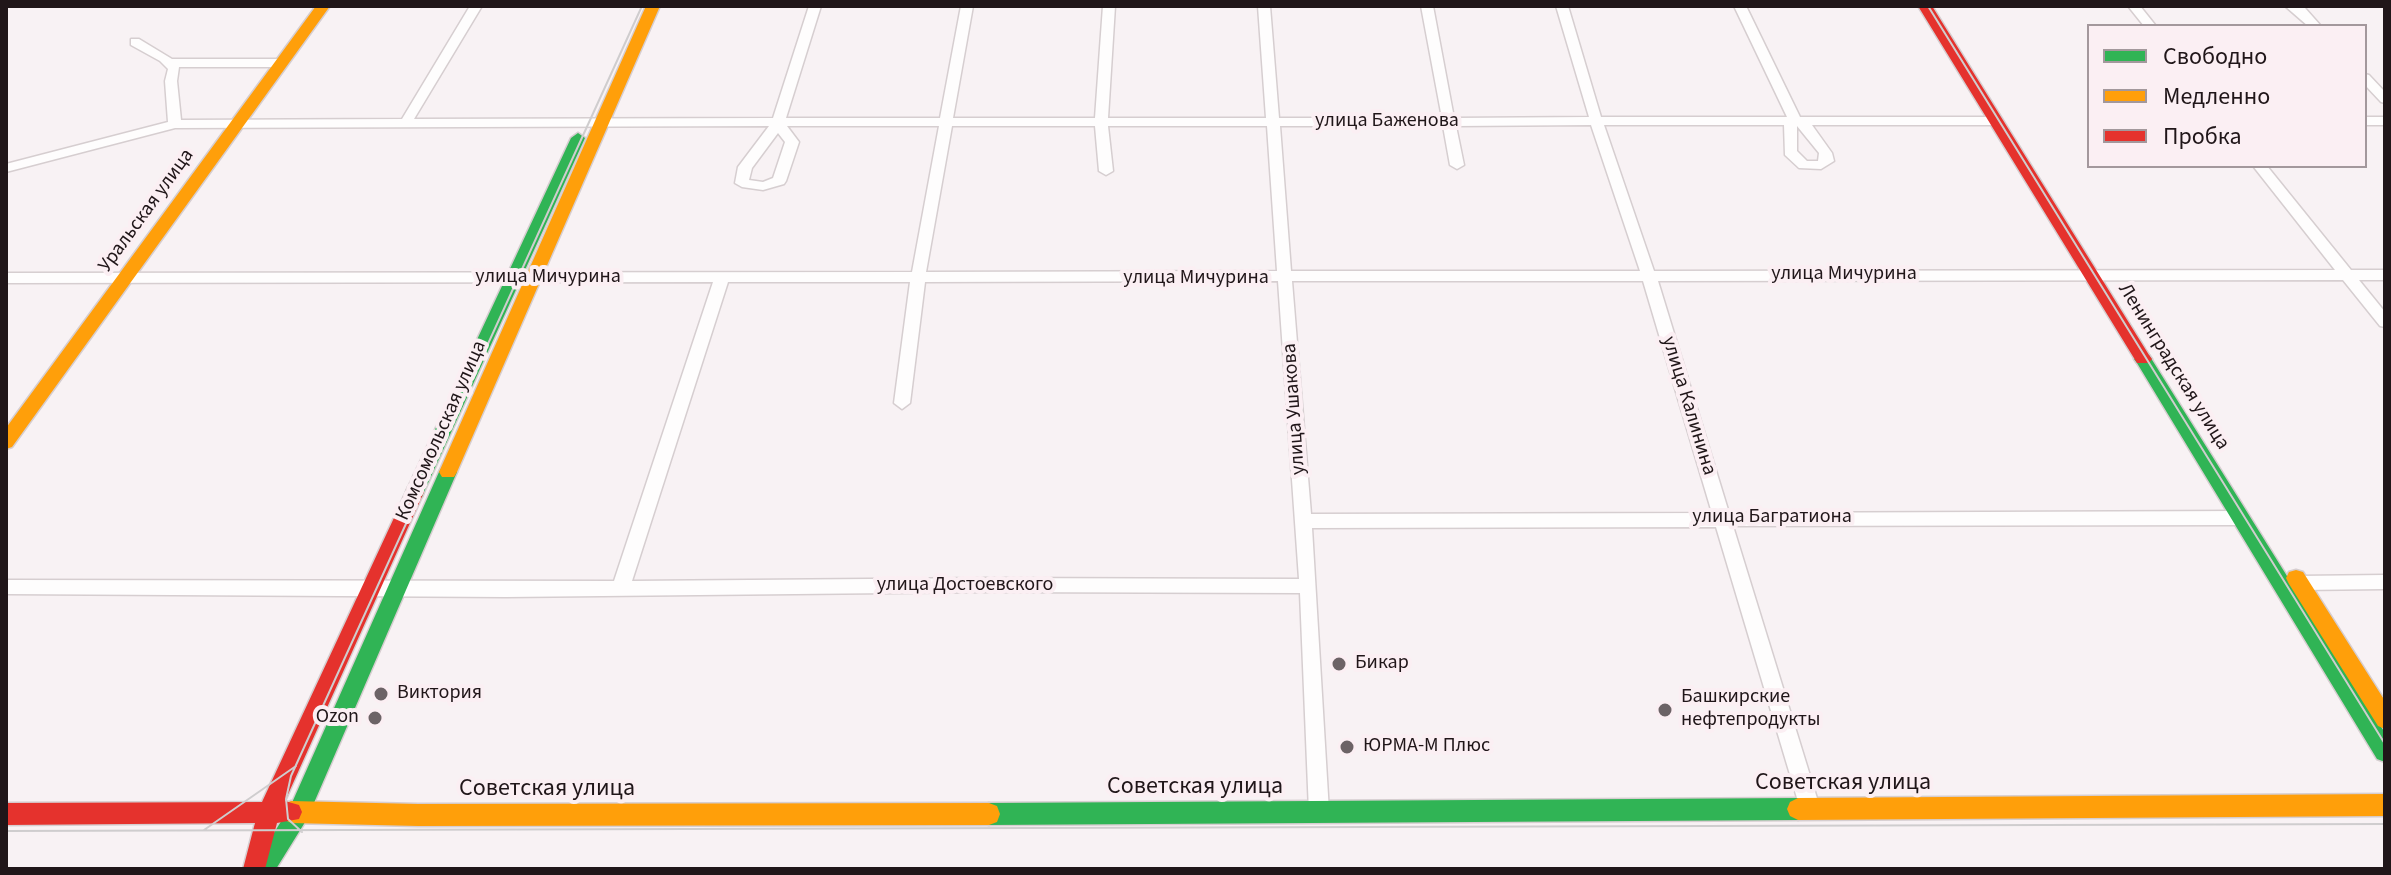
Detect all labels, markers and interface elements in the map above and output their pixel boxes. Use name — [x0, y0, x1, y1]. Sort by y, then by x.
legend — [2087, 24, 2367, 168]
text: Свободно — [2163, 39, 2267, 74]
text: Медленно — [2163, 79, 2270, 114]
street label: улица Баженова — [1315, 110, 1459, 134]
text: Пробка — [2163, 119, 2242, 154]
street label: Уральская улица — [94, 145, 200, 277]
street label: улица Мичурина — [1771, 263, 1917, 287]
street label: улица Мичурина — [475, 266, 621, 290]
street label: улица Мичурина — [1123, 267, 1269, 291]
street label: Ленинградская улица — [2112, 279, 2234, 455]
street label: улица Калинина — [1655, 334, 1721, 478]
street label: Комсомольская улица — [392, 337, 492, 525]
street label: улица Ушакова — [1278, 342, 1312, 476]
street label: улица Багратиона — [1692, 506, 1852, 530]
street label: улица Достоевского — [877, 574, 1053, 598]
place label: Бикар — [1355, 652, 1409, 676]
marker: Бикар — [1330, 655, 1348, 673]
place label: Виктория — [397, 682, 482, 706]
marker: Виктория — [372, 685, 390, 703]
place label: Башкирские нефтепродукты — [1681, 686, 1820, 733]
marker: Башкирские нефтепродукты — [1656, 701, 1674, 719]
place label: Ozon — [316, 706, 359, 730]
marker: Ozon — [366, 709, 384, 727]
place label: ЮРМА-М Плюс — [1363, 735, 1490, 759]
marker: ЮРМА-М Плюс — [1338, 738, 1356, 756]
street label: Советская улица — [1755, 770, 1931, 798]
street label: Советская улица — [1107, 774, 1283, 802]
street label: Советская улица — [459, 776, 635, 804]

